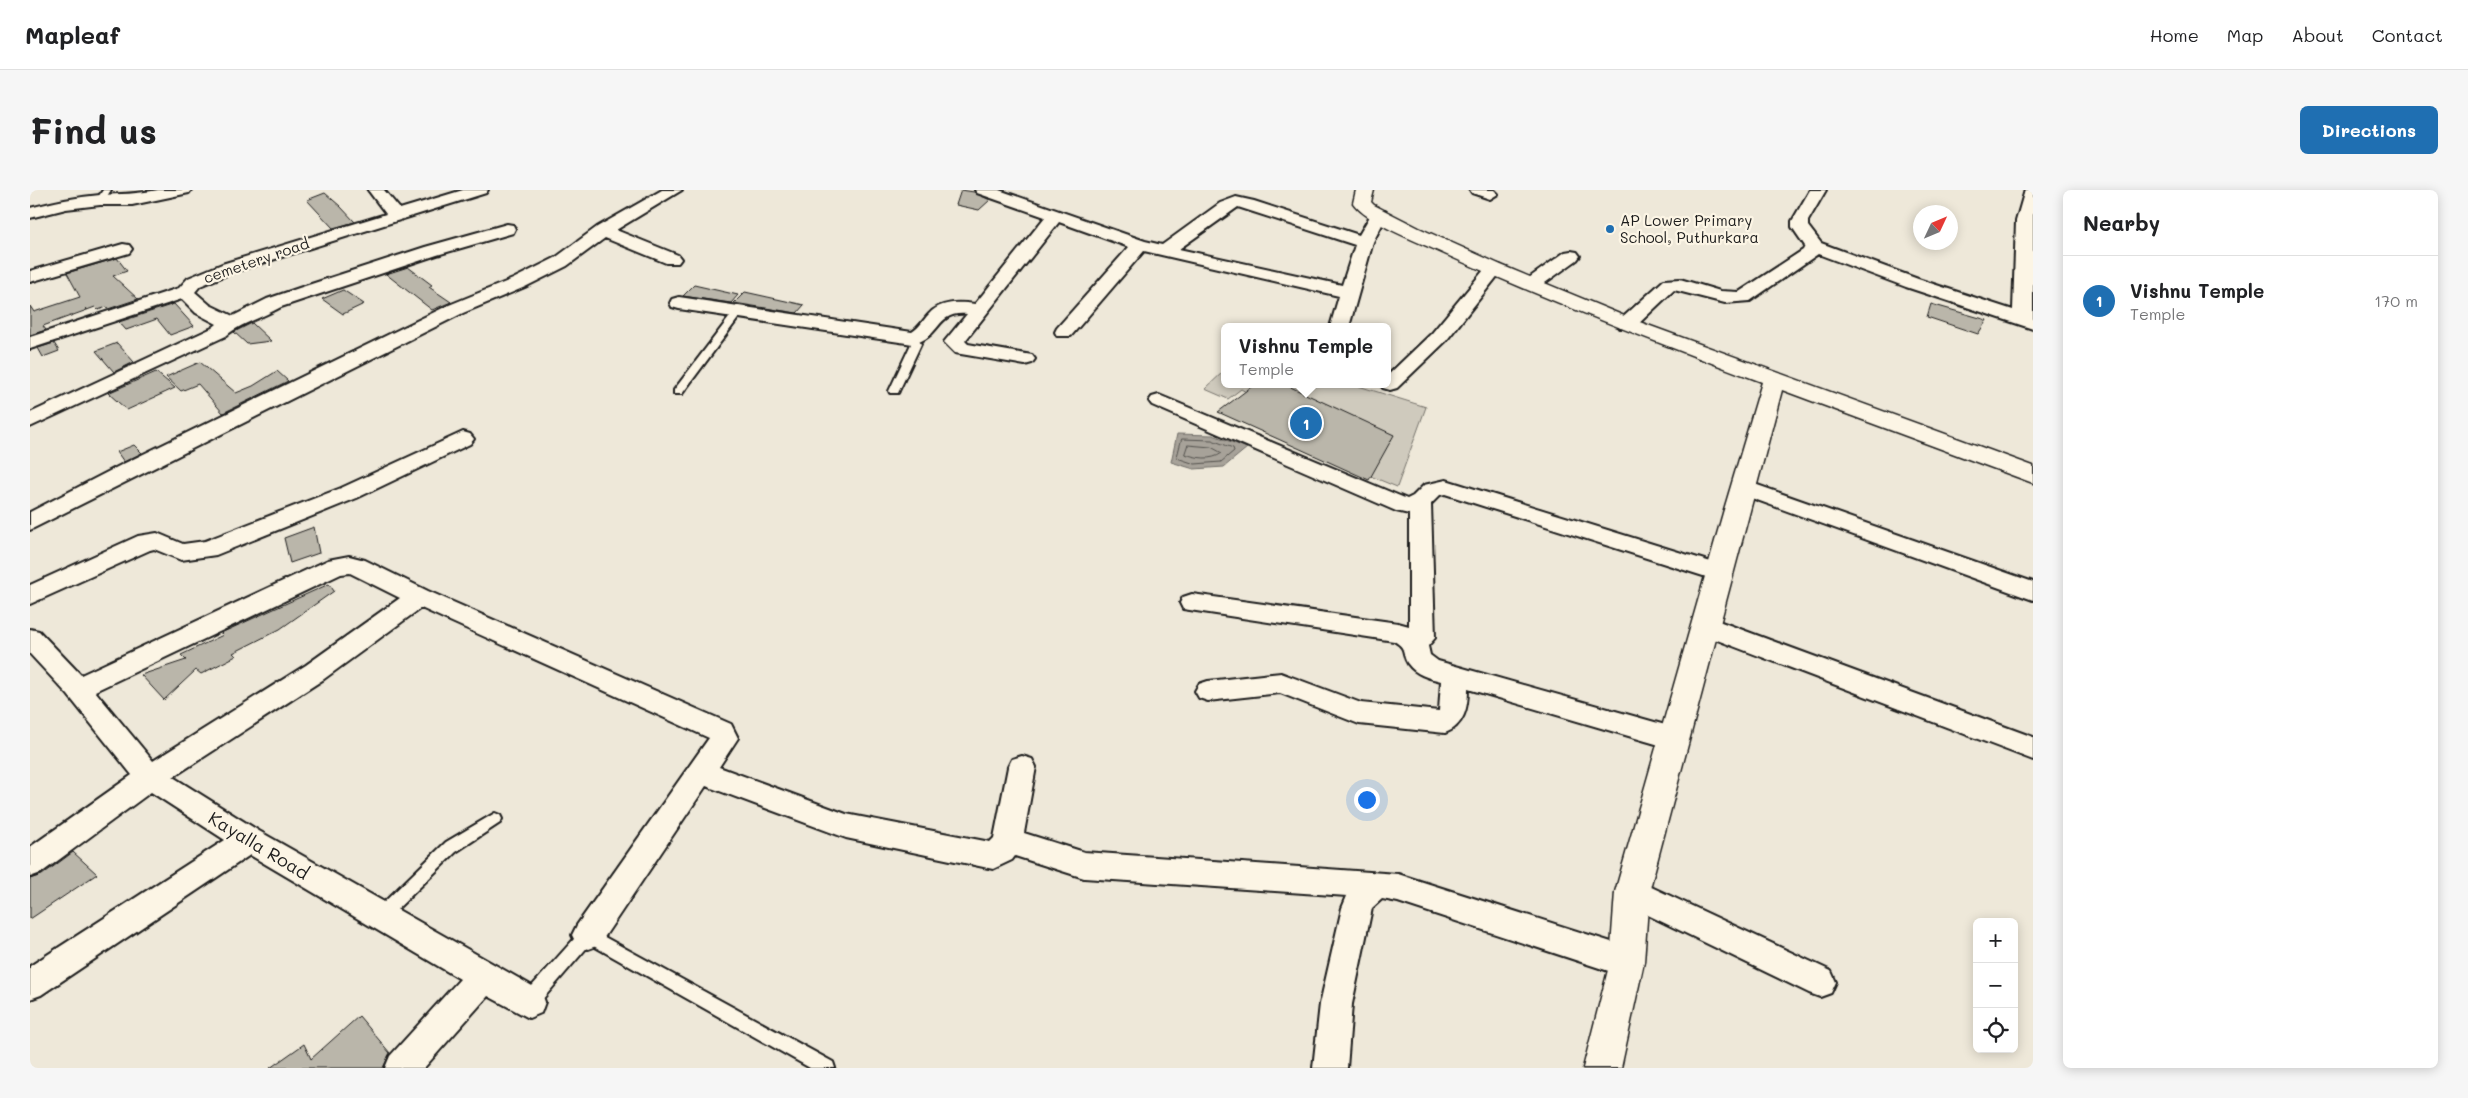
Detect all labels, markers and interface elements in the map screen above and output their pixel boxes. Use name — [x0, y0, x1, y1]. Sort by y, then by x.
text: Mapleaf — [25, 19, 120, 50]
text: Home — [2150, 23, 2199, 47]
text: Map — [2227, 23, 2263, 47]
text: About — [2291, 23, 2344, 47]
text: Contact — [2372, 23, 2443, 47]
button: Directions — [2300, 106, 2438, 154]
text: Find us — [30, 107, 157, 153]
north arrow — [1913, 205, 1958, 250]
text: Nearby — [2083, 209, 2160, 236]
place label: AP Lower Primary School, Puthurkara — [1620, 210, 1759, 247]
marker: AP Lower Primary School, Puthurkara — [1604, 223, 1616, 235]
street label: cemetery road — [200, 233, 312, 287]
text: Vishnu Temple — [2130, 278, 2264, 303]
text: 1 — [2095, 290, 2103, 311]
text: 170 m — [2374, 290, 2418, 311]
text: Temple — [2130, 303, 2185, 324]
popup — [1221, 323, 1391, 388]
text: Vishnu Temple — [1239, 333, 1373, 358]
text: Temple — [1239, 358, 1294, 379]
pin: 1 — [1290, 404, 1322, 442]
your location — [1354, 787, 1380, 813]
street label: Kayalla Road — [204, 805, 314, 885]
map controls — [1973, 918, 2018, 1053]
button: + — [1973, 918, 2018, 963]
button: − — [1973, 963, 2018, 1008]
button: locate — [1973, 1008, 2018, 1053]

